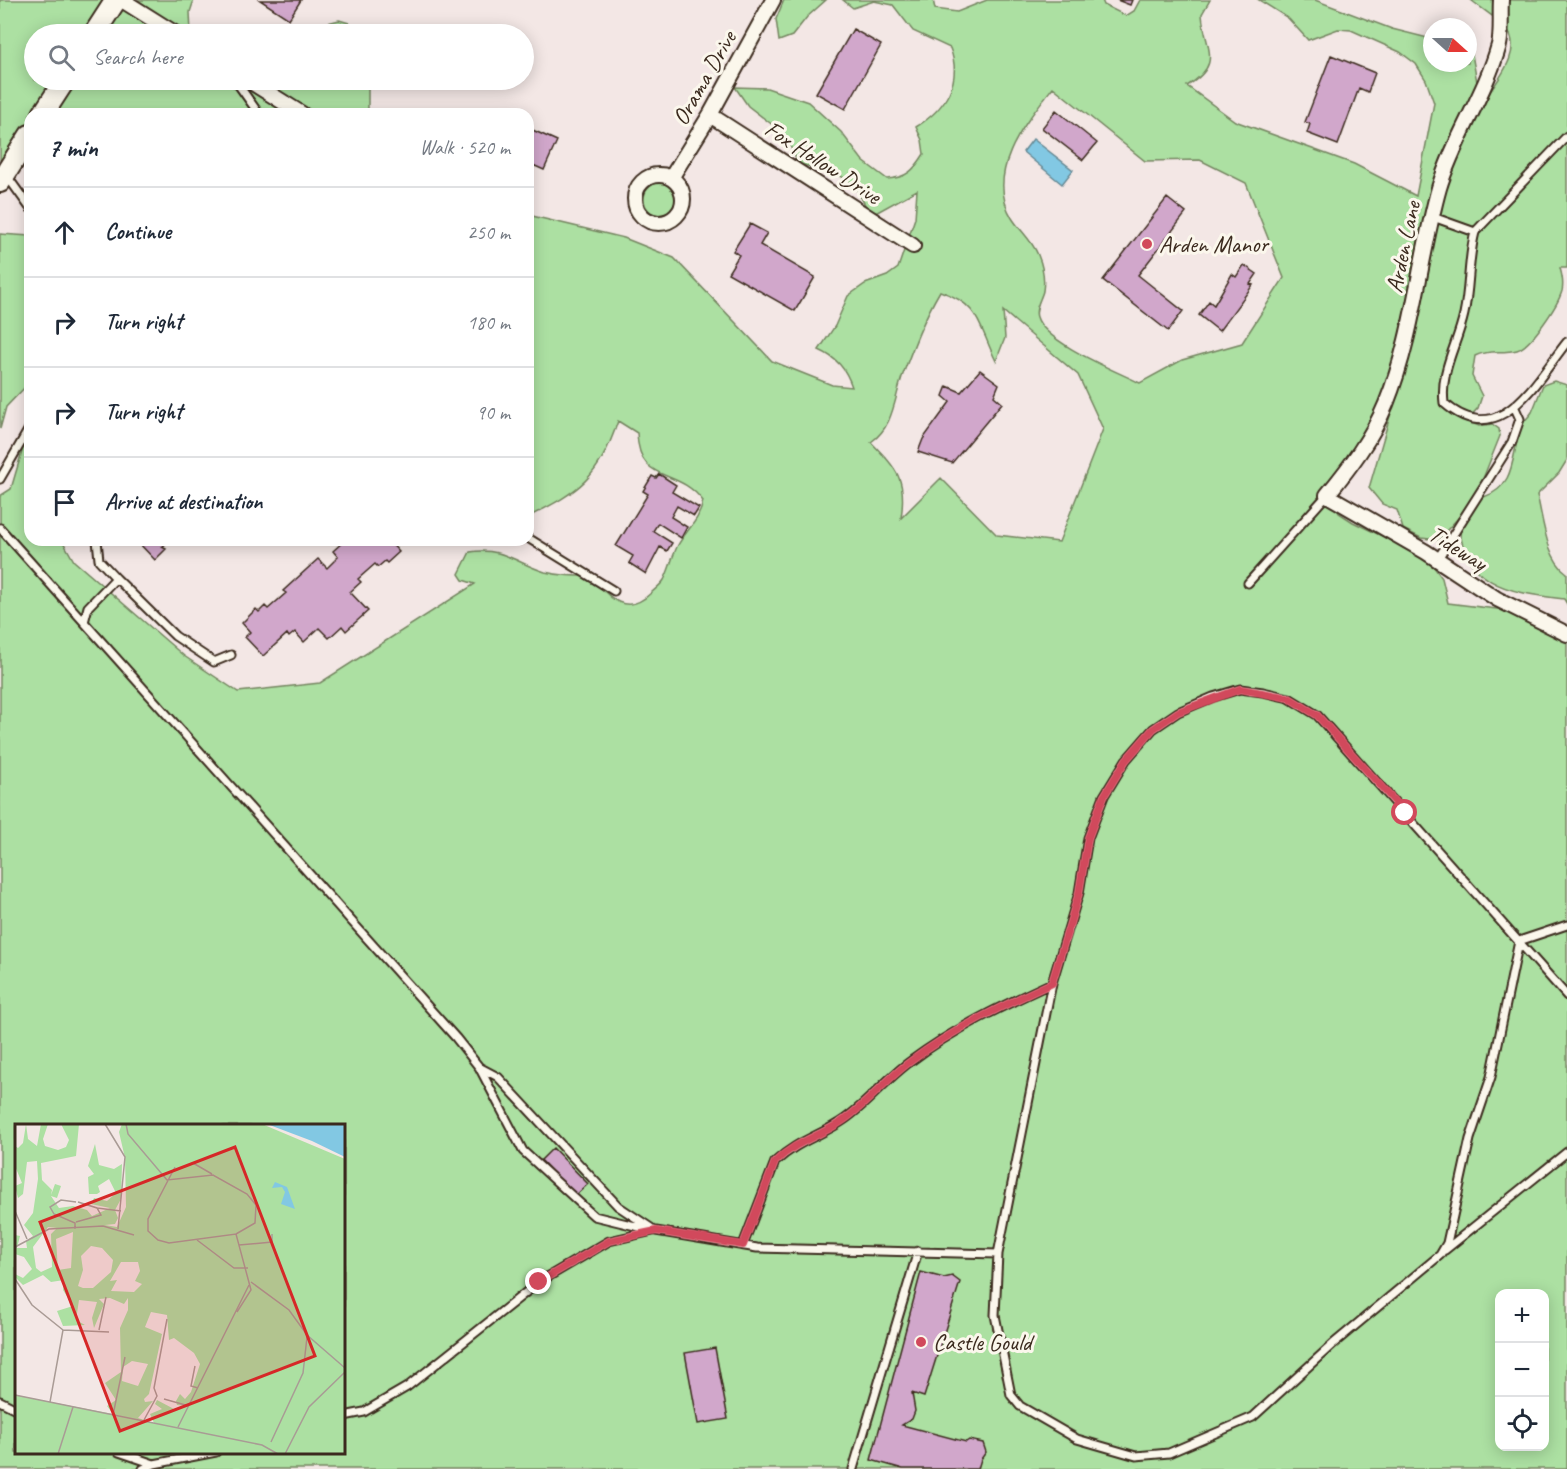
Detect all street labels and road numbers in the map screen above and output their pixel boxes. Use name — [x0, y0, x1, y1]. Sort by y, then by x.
street label: Orama Drive — [665, 24, 744, 130]
street label: Fox Hollow Drive — [759, 113, 889, 212]
street label: Arden Lane — [1379, 196, 1428, 295]
street label: Tideway — [1423, 519, 1494, 578]

